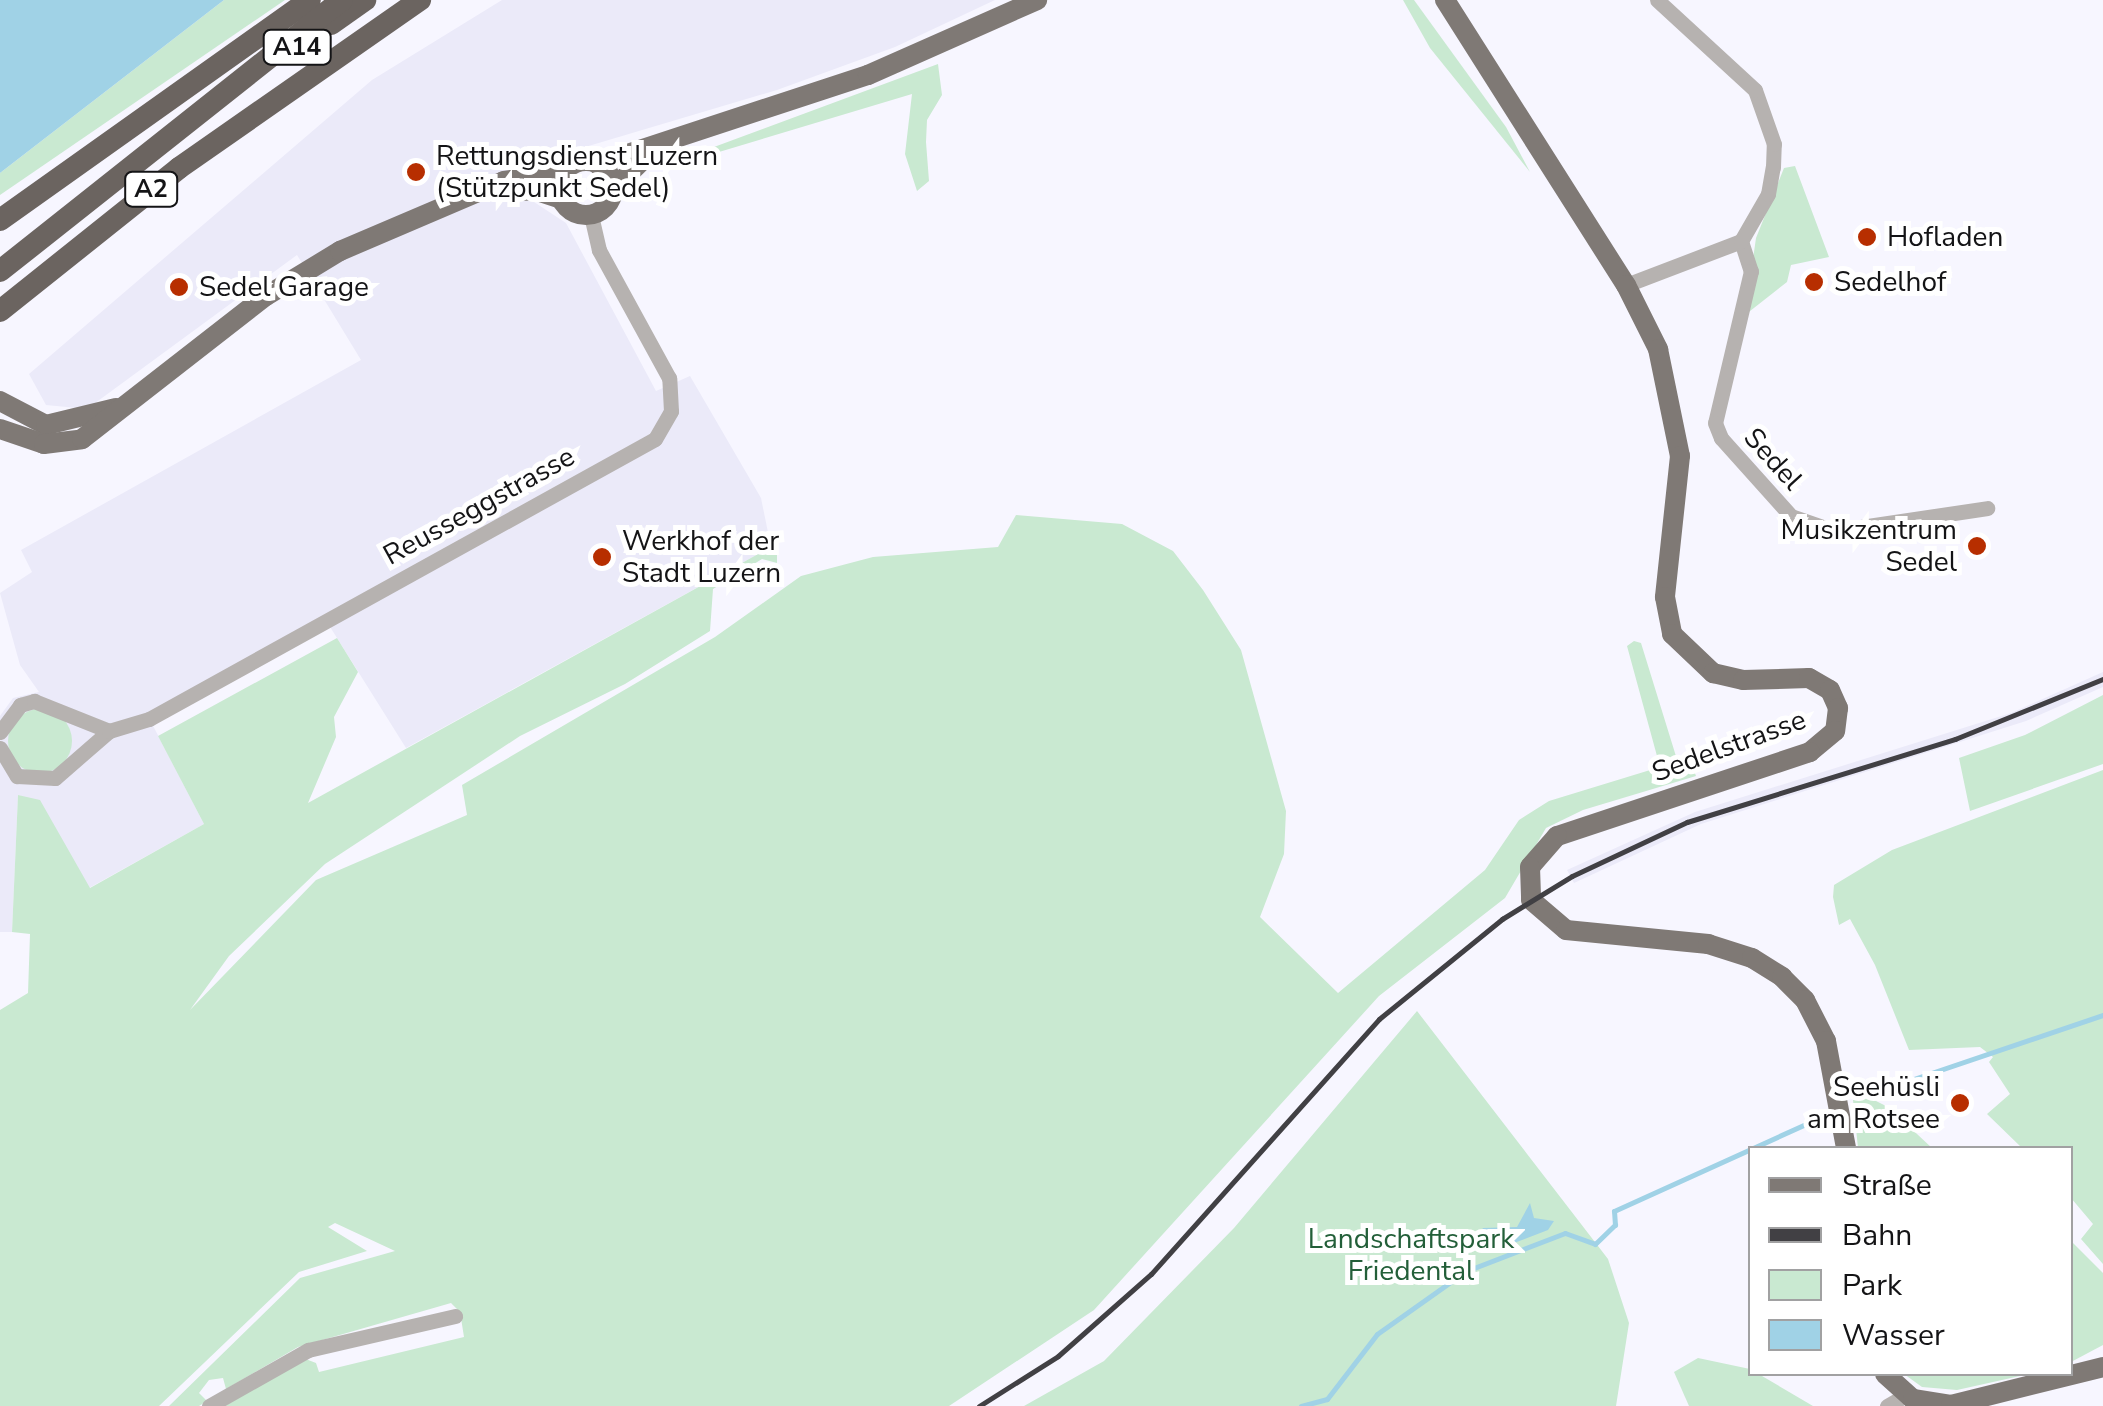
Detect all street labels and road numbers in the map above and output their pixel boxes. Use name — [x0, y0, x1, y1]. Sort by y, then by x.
road number: A14 — [262, 27, 332, 67]
road number: A2 — [124, 169, 178, 209]
street label: Sedel — [1737, 421, 1809, 497]
street label: Reusseggstrasse — [378, 440, 580, 572]
street label: Sedelstrasse — [1648, 703, 1810, 789]

